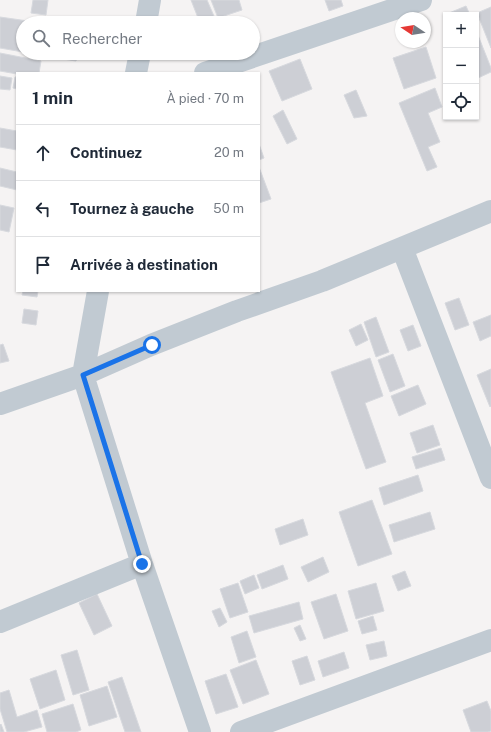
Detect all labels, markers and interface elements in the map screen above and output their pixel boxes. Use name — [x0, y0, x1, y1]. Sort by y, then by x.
north arrow — [395, 12, 431, 48]
map controls — [443, 12, 479, 120]
button: + — [443, 12, 479, 48]
search box — [16, 16, 260, 60]
icon: search — [30, 27, 52, 49]
text: Rechercher — [62, 30, 142, 47]
button: − — [443, 48, 479, 84]
button: locate — [443, 84, 479, 120]
text: 1 min — [32, 88, 73, 108]
text: À pied · 70 m — [166, 91, 244, 106]
icon: ahead — [32, 142, 54, 164]
text: Continuez — [70, 144, 142, 161]
text: 20 m — [214, 145, 244, 160]
icon: left — [32, 198, 54, 220]
text: Tournez à gauche — [70, 200, 194, 217]
text: 50 m — [213, 201, 244, 216]
icon: arrive — [32, 254, 54, 276]
text: Arrivée à destination — [70, 256, 218, 273]
route start — [143, 336, 161, 354]
route end — [133, 555, 151, 573]

